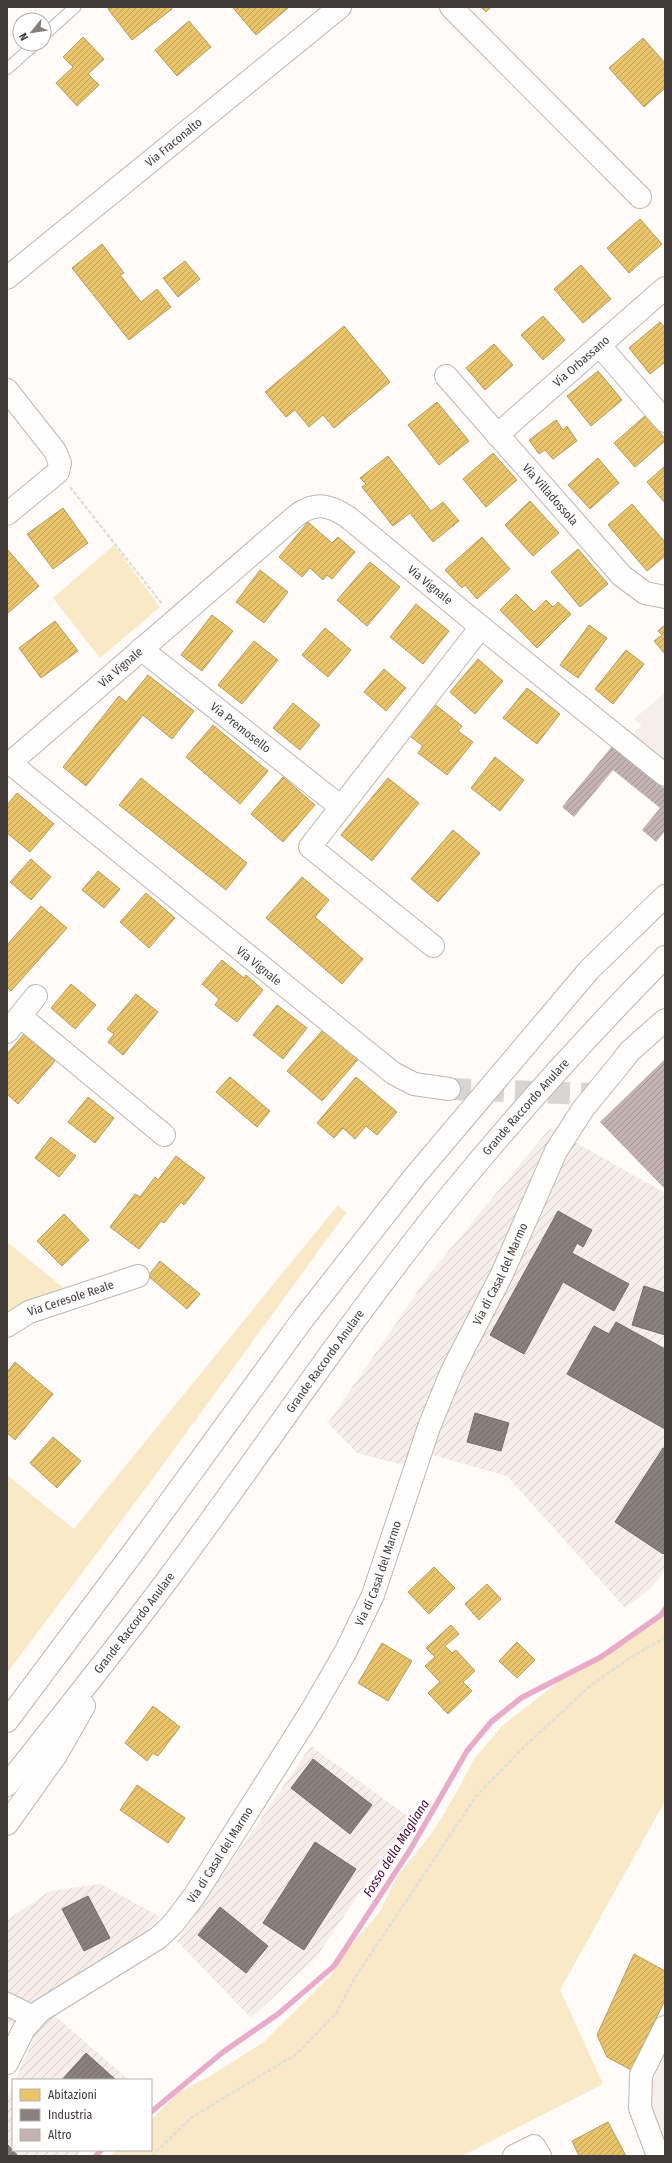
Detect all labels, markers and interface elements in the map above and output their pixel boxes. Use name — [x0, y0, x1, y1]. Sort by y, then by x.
north arrow — [12, 12, 52, 52]
text: N — [16, 31, 31, 43]
street label: Via Fraconalto — [143, 115, 205, 169]
street label: Via Orbassano — [550, 333, 612, 390]
street label: Via Villadossola — [520, 461, 581, 528]
street label: Via Vignale — [405, 562, 455, 607]
street label: Via Vignale — [96, 644, 146, 690]
street label: Via Premosello — [208, 700, 274, 756]
street label: Via Vignale — [234, 944, 284, 988]
street label: Grande Raccordo Anulare — [480, 1056, 572, 1158]
street label: Via di Casal del Marmo — [470, 1221, 531, 1327]
street label: Via Ceresole Reale — [26, 1277, 116, 1319]
street label: Grande Raccordo Anulare — [283, 1307, 367, 1415]
street label: Via di Casal del Marmo — [352, 1519, 404, 1628]
street label: Grande Raccordo Anulare — [91, 1570, 177, 1676]
water label: Fosso della Magliana — [360, 1796, 432, 1899]
street label: Via di Casal del Marmo — [184, 1804, 256, 1906]
legend — [12, 2079, 152, 2151]
text: Abitazioni — [48, 2088, 97, 2102]
text: Industria — [48, 2108, 92, 2122]
text: Altro — [48, 2128, 72, 2142]

